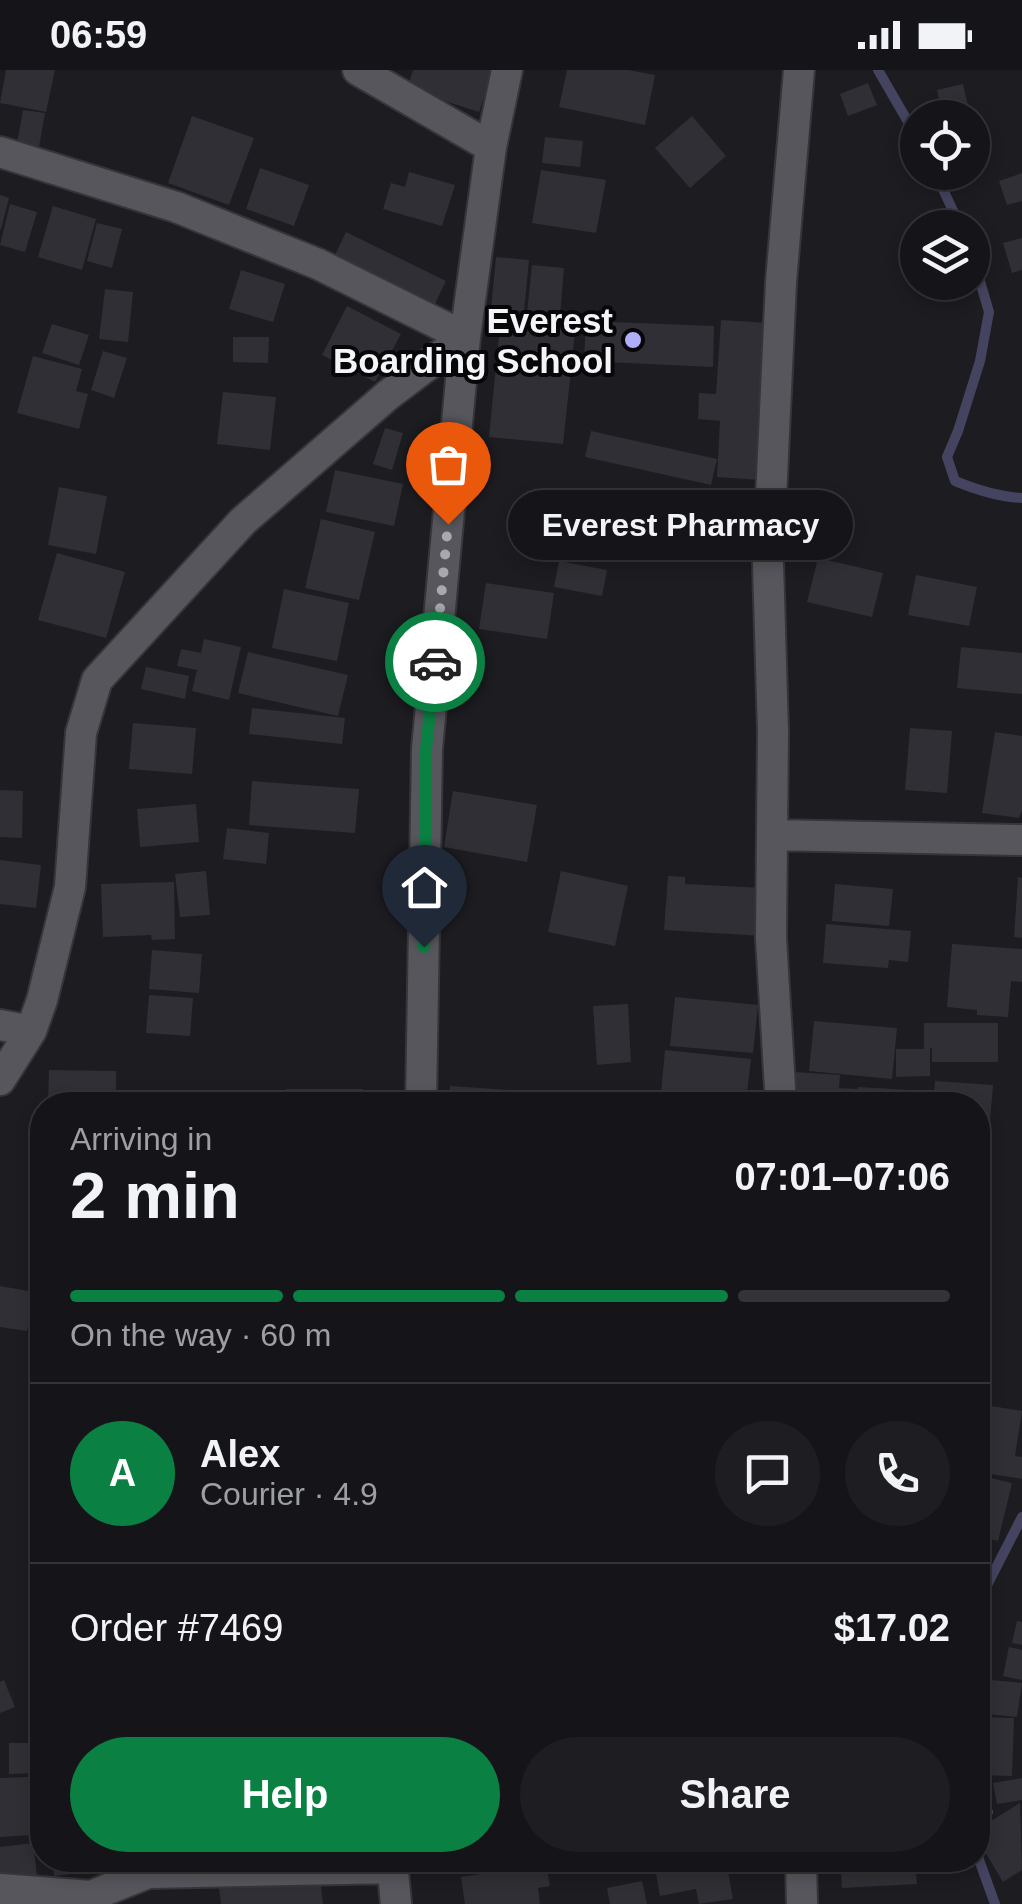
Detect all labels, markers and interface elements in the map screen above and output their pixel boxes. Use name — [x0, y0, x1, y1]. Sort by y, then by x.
text: 06:59 — [50, 14, 147, 56]
map controls — [900, 100, 990, 300]
button: locate — [900, 100, 990, 190]
button: layers — [900, 210, 990, 300]
place label: Everest Boarding School — [333, 301, 613, 380]
marker: Everest Boarding School — [622, 329, 644, 351]
pin — [406, 422, 491, 525]
icon: bag — [421, 437, 476, 492]
callout: Everest Pharmacy — [508, 489, 853, 559]
text: Everest Pharmacy — [542, 507, 819, 543]
courier — [385, 612, 485, 712]
icon: car — [408, 635, 463, 690]
pin — [382, 845, 467, 948]
icon: home — [397, 860, 452, 915]
text: Arriving in — [70, 1121, 212, 1157]
text: 07:01–07:06 — [734, 1156, 950, 1198]
text: 2 min — [70, 1159, 240, 1232]
text: On the way · 60 m — [70, 1317, 331, 1353]
button: chat — [715, 1421, 820, 1526]
button: phone — [845, 1421, 950, 1526]
text: Alex — [200, 1433, 280, 1475]
text: A — [109, 1452, 136, 1494]
text: Courier · 4.9 — [200, 1476, 378, 1512]
text: Order #7469 — [70, 1607, 283, 1649]
text: $17.02 — [834, 1607, 950, 1649]
button: Help — [70, 1737, 500, 1852]
button: Share — [520, 1737, 950, 1852]

